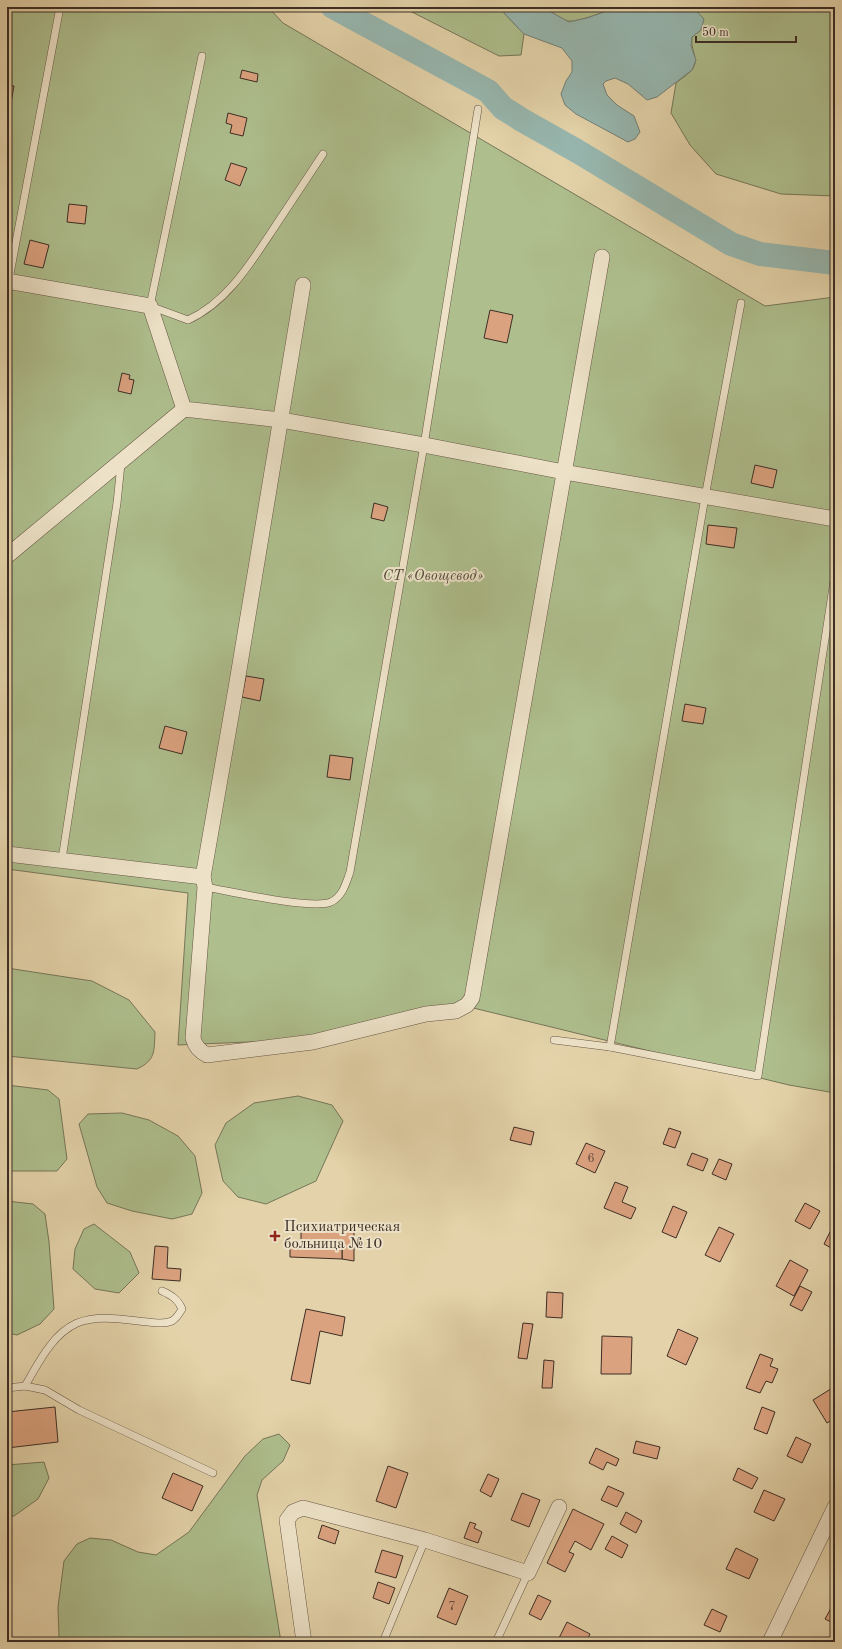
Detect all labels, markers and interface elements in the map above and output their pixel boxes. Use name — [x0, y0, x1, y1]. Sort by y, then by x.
scale bar — [696, 18, 796, 44]
text: 50 m — [702, 26, 729, 39]
park label: СТ «Овощевод» — [383, 569, 483, 584]
house number: 6 — [587, 1152, 595, 1165]
place label: Психиатрическая больница №10 — [284, 1220, 401, 1252]
marker: Психиатрическая больница №10 — [269, 1230, 281, 1242]
house number: 7 — [448, 1600, 456, 1613]

